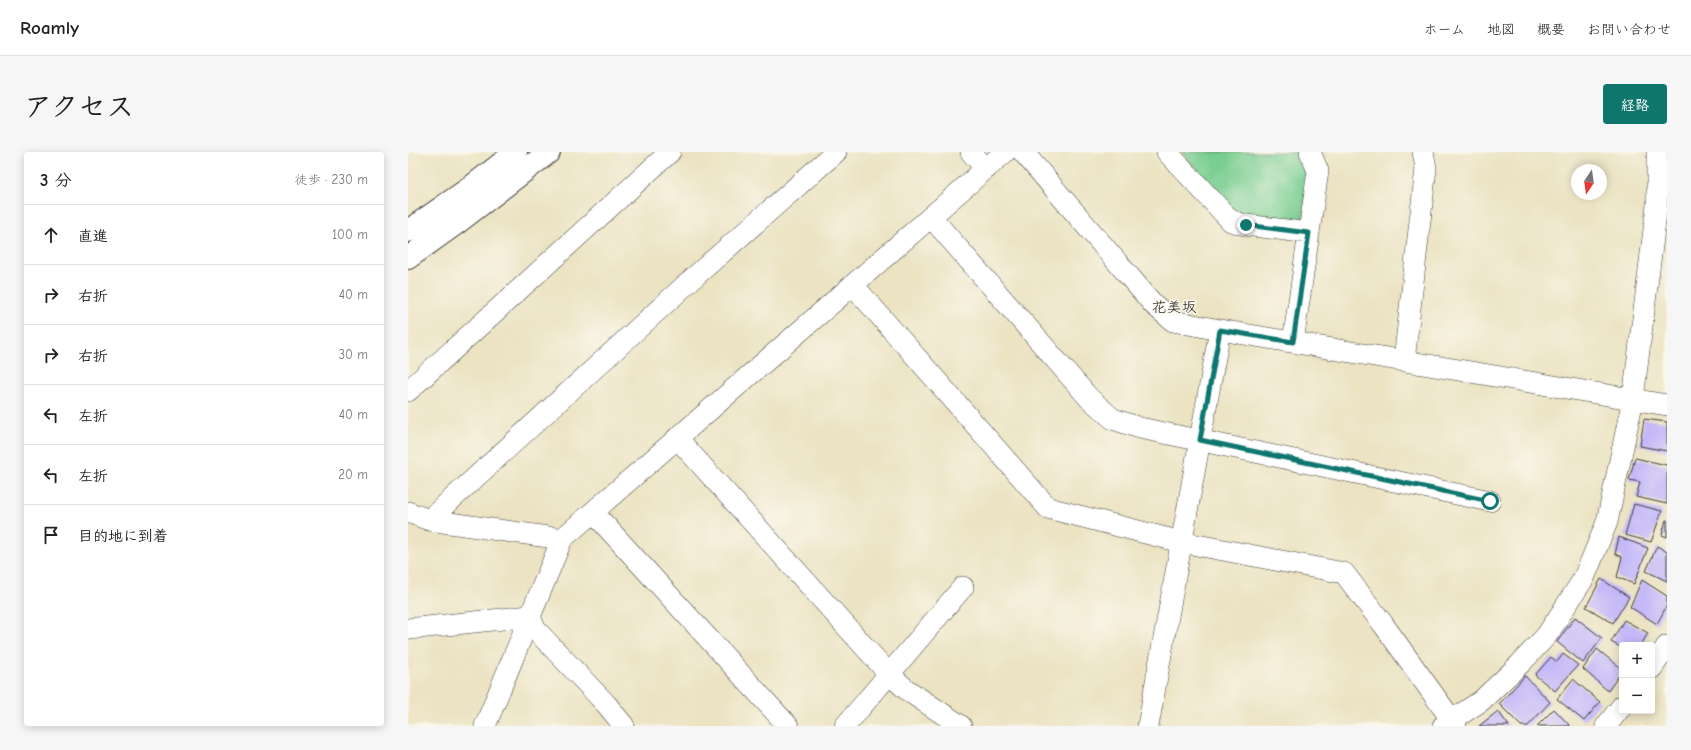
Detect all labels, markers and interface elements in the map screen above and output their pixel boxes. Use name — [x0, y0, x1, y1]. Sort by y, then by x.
text: Roamly — [20, 17, 79, 39]
text: ホーム — [1424, 21, 1465, 38]
text: 地図 — [1487, 21, 1515, 38]
text: 概要 — [1537, 21, 1565, 38]
text: お問い合わせ — [1587, 21, 1671, 38]
button: 経路 — [1603, 84, 1667, 124]
text: アクセス — [24, 91, 134, 123]
north arrow — [1571, 164, 1607, 200]
text: 3 分 — [40, 171, 71, 190]
text: 徒歩 · 230 m — [295, 172, 368, 187]
route end — [1237, 216, 1255, 234]
icon: ahead — [40, 224, 62, 246]
text: 直進 — [78, 227, 108, 245]
text: 100 m — [332, 227, 368, 242]
icon: right — [40, 284, 62, 306]
text: 右折 — [78, 287, 108, 305]
text: 40 m — [339, 287, 368, 302]
district label: 花美坂 — [1151, 298, 1197, 316]
icon: right — [40, 344, 62, 366]
text: 右折 — [78, 347, 108, 365]
text: 30 m — [338, 347, 368, 362]
icon: left — [40, 404, 62, 426]
text: 左折 — [78, 407, 108, 425]
text: 40 m — [339, 407, 368, 422]
icon: left — [40, 464, 62, 486]
text: 左折 — [78, 467, 108, 485]
text: 20 m — [338, 467, 368, 482]
route start — [1481, 492, 1499, 510]
icon: arrive — [40, 524, 62, 546]
text: 目的地に到着 — [78, 527, 168, 545]
map controls — [1619, 642, 1655, 714]
button: + — [1619, 642, 1655, 678]
button: − — [1619, 678, 1655, 714]

